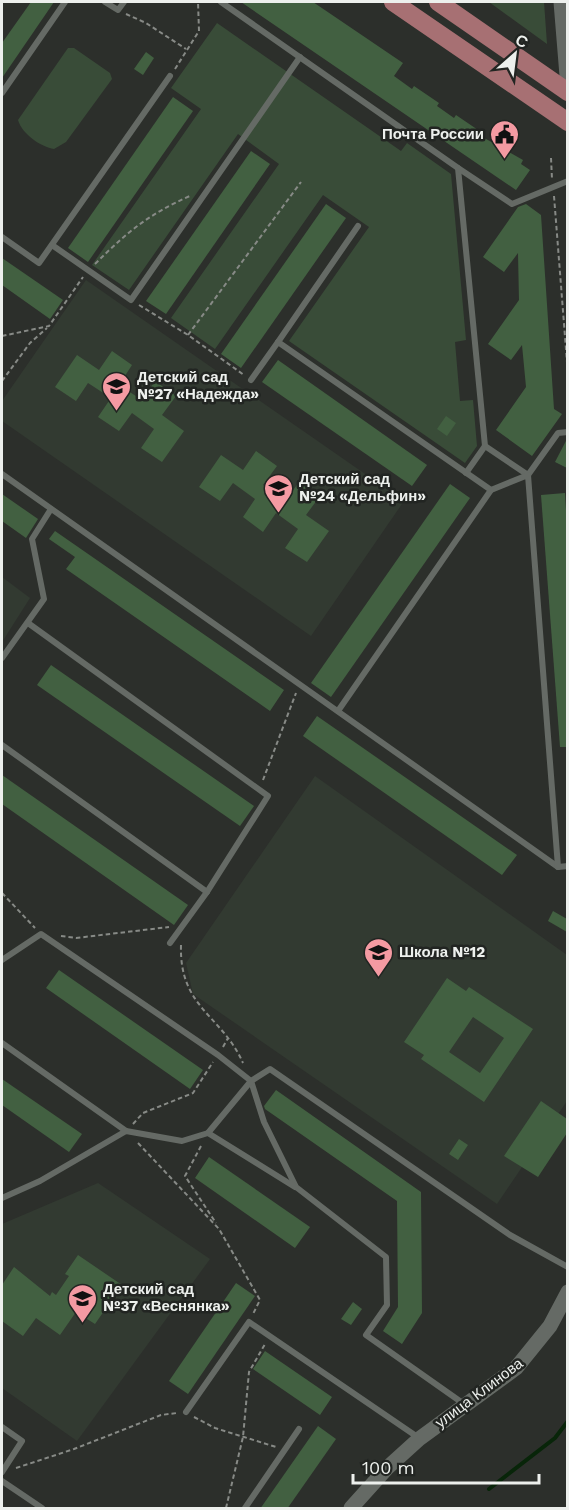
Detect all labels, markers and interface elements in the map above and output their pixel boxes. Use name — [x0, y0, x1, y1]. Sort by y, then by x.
north arrow — [485, 24, 545, 84]
text: С — [512, 30, 532, 53]
public building icon: Почта России — [489, 118, 521, 160]
place label: Почта России — [382, 125, 484, 143]
place label: Детский сад №27 «Надежда» — [137, 368, 259, 403]
school or university icon: Детский сад №27 «Надежда» — [100, 370, 132, 412]
place label: Детский сад №24 «Дельфин» — [299, 470, 426, 505]
school or university icon: Детский сад №24 «Дельфин» — [262, 472, 294, 514]
school or university icon: Школа №12 — [362, 936, 394, 978]
place label: Школа №12 — [399, 943, 485, 961]
place label: Детский сад №37 «Веснянка» — [103, 1280, 230, 1315]
school or university icon: Детский сад №37 «Веснянка» — [66, 1282, 98, 1324]
street label: улица Клинова — [432, 1354, 527, 1432]
scale bar — [353, 1447, 539, 1485]
text: 100 m — [362, 1457, 415, 1478]

